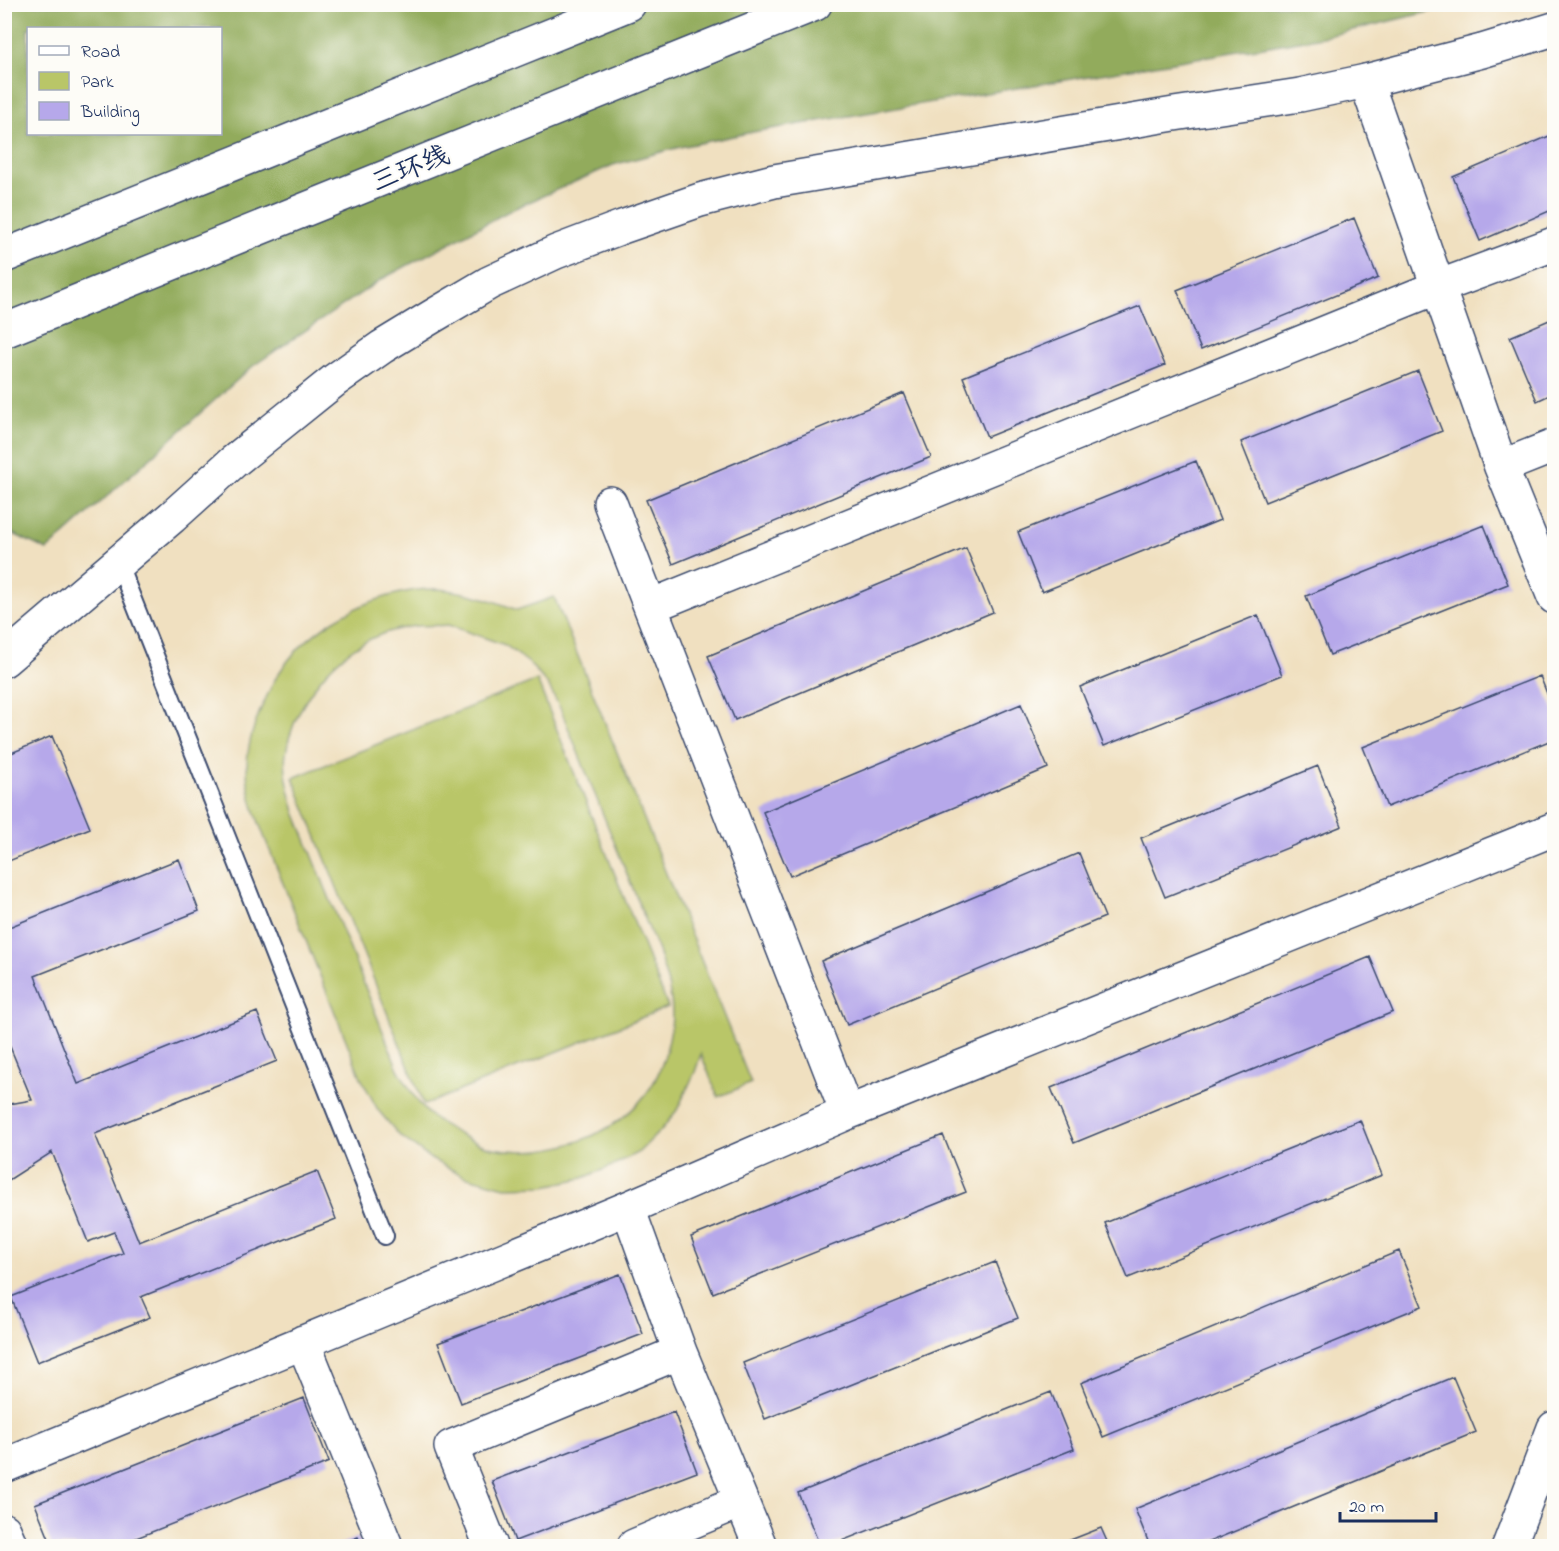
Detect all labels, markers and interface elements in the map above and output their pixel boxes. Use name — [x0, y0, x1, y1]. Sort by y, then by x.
legend — [27, 27, 222, 135]
text: Road — [81, 40, 120, 66]
text: Park — [81, 70, 114, 96]
text: Building — [80, 100, 140, 127]
street label: 三环线 — [366, 137, 456, 204]
scale bar — [1340, 1485, 1436, 1523]
text: 20 m — [1349, 1495, 1384, 1521]

